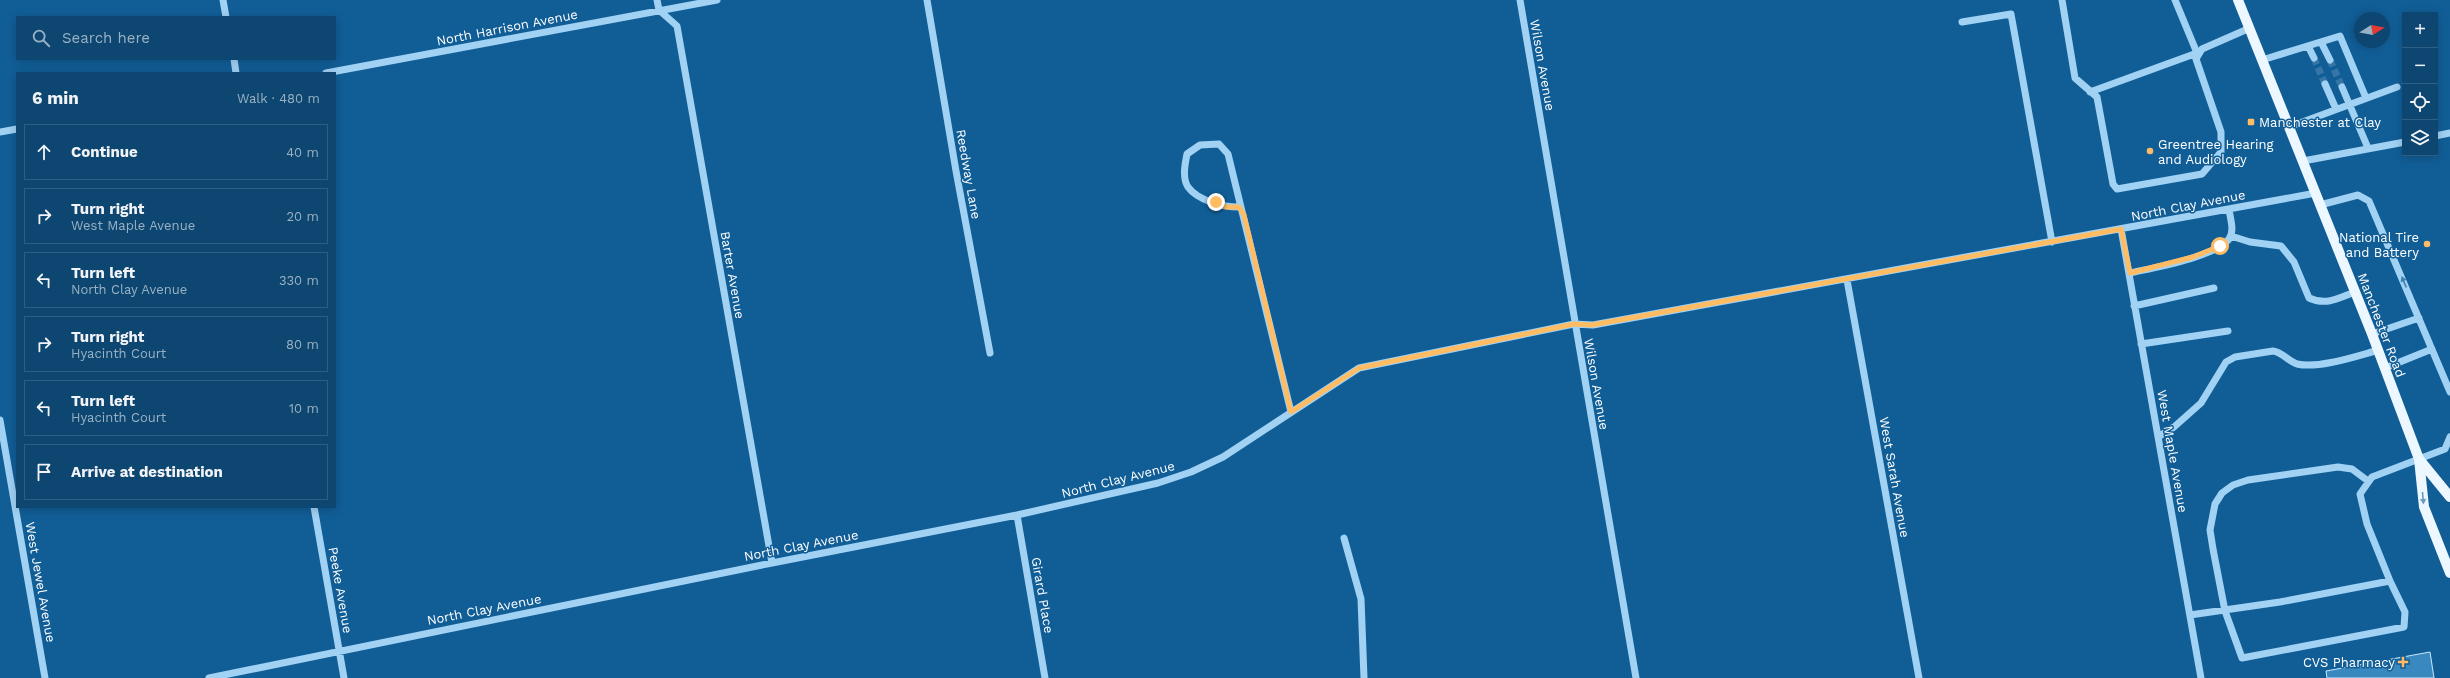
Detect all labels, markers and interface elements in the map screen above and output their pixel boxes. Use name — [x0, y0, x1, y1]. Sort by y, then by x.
street label: North Harrison Avenue — [435, 6, 579, 49]
north arrow — [2354, 12, 2390, 48]
map controls — [2402, 12, 2438, 156]
button: + — [2402, 12, 2438, 48]
search box — [16, 16, 336, 60]
street label: Wilson Avenue — [1527, 18, 1558, 112]
icon: search — [30, 27, 52, 49]
text: Search here — [62, 29, 150, 47]
button: − — [2402, 48, 2438, 84]
button: locate — [2402, 84, 2438, 120]
text: 6 min — [32, 88, 79, 108]
text: Walk · 480 m — [237, 91, 320, 106]
place label: Manchester at Clay — [2259, 115, 2381, 130]
marker: Manchester at Clay — [2246, 117, 2256, 127]
button: layers — [2402, 120, 2438, 156]
street label: Reedway Lane — [953, 128, 984, 220]
place label: Greentree Hearing and Audiology — [2158, 137, 2274, 167]
icon: ahead — [33, 141, 55, 163]
text: Continue — [71, 143, 138, 161]
text: 40 m — [286, 145, 319, 160]
marker: Greentree Hearing and Audiology — [2145, 146, 2155, 156]
street label: North Clay Avenue — [2130, 187, 2247, 224]
route end — [1207, 193, 1225, 211]
text: Turn right — [71, 200, 144, 218]
icon: right — [33, 205, 55, 227]
text: 20 m — [287, 209, 319, 224]
text: West Maple Avenue — [71, 218, 195, 233]
street label: Barter Avenue — [717, 230, 748, 320]
place label: National Tire and Battery — [2339, 230, 2419, 260]
route start — [2211, 237, 2229, 255]
marker: National Tire and Battery — [2422, 239, 2432, 249]
text: Turn left — [71, 264, 135, 282]
icon: left — [33, 269, 55, 291]
street label: Manchester Road — [2355, 271, 2408, 379]
text: 330 m — [279, 273, 319, 288]
one-way arrow — [2400, 276, 2406, 288]
text: North Clay Avenue — [71, 282, 187, 297]
text: Turn right — [71, 328, 144, 346]
icon: right — [33, 333, 55, 355]
text: 80 m — [286, 337, 319, 352]
street label: Wilson Avenue — [1581, 337, 1612, 431]
text: Hyacinth Court — [71, 346, 166, 361]
street label: West Maple Avenue — [2154, 389, 2191, 514]
text: Turn left — [71, 392, 135, 410]
icon: left — [33, 397, 55, 419]
text: 10 m — [289, 401, 319, 416]
text: Hyacinth Court — [71, 410, 166, 425]
street label: West Sarah Avenue — [1877, 416, 1913, 539]
street label: North Clay Avenue — [1060, 458, 1176, 501]
icon: arrive — [33, 461, 55, 483]
text: Arrive at destination — [71, 463, 223, 481]
one-way arrow — [2419, 492, 2426, 504]
street label: West Jewel Avenue — [23, 521, 58, 644]
street label: North Clay Avenue — [743, 527, 860, 564]
street label: Peeke Avenue — [326, 546, 355, 634]
street label: Girard Place — [1028, 556, 1057, 634]
street label: North Clay Avenue — [426, 591, 543, 628]
place label: CVS Pharmacy — [2303, 655, 2395, 670]
marker: CVS Pharmacy — [2398, 657, 2408, 667]

